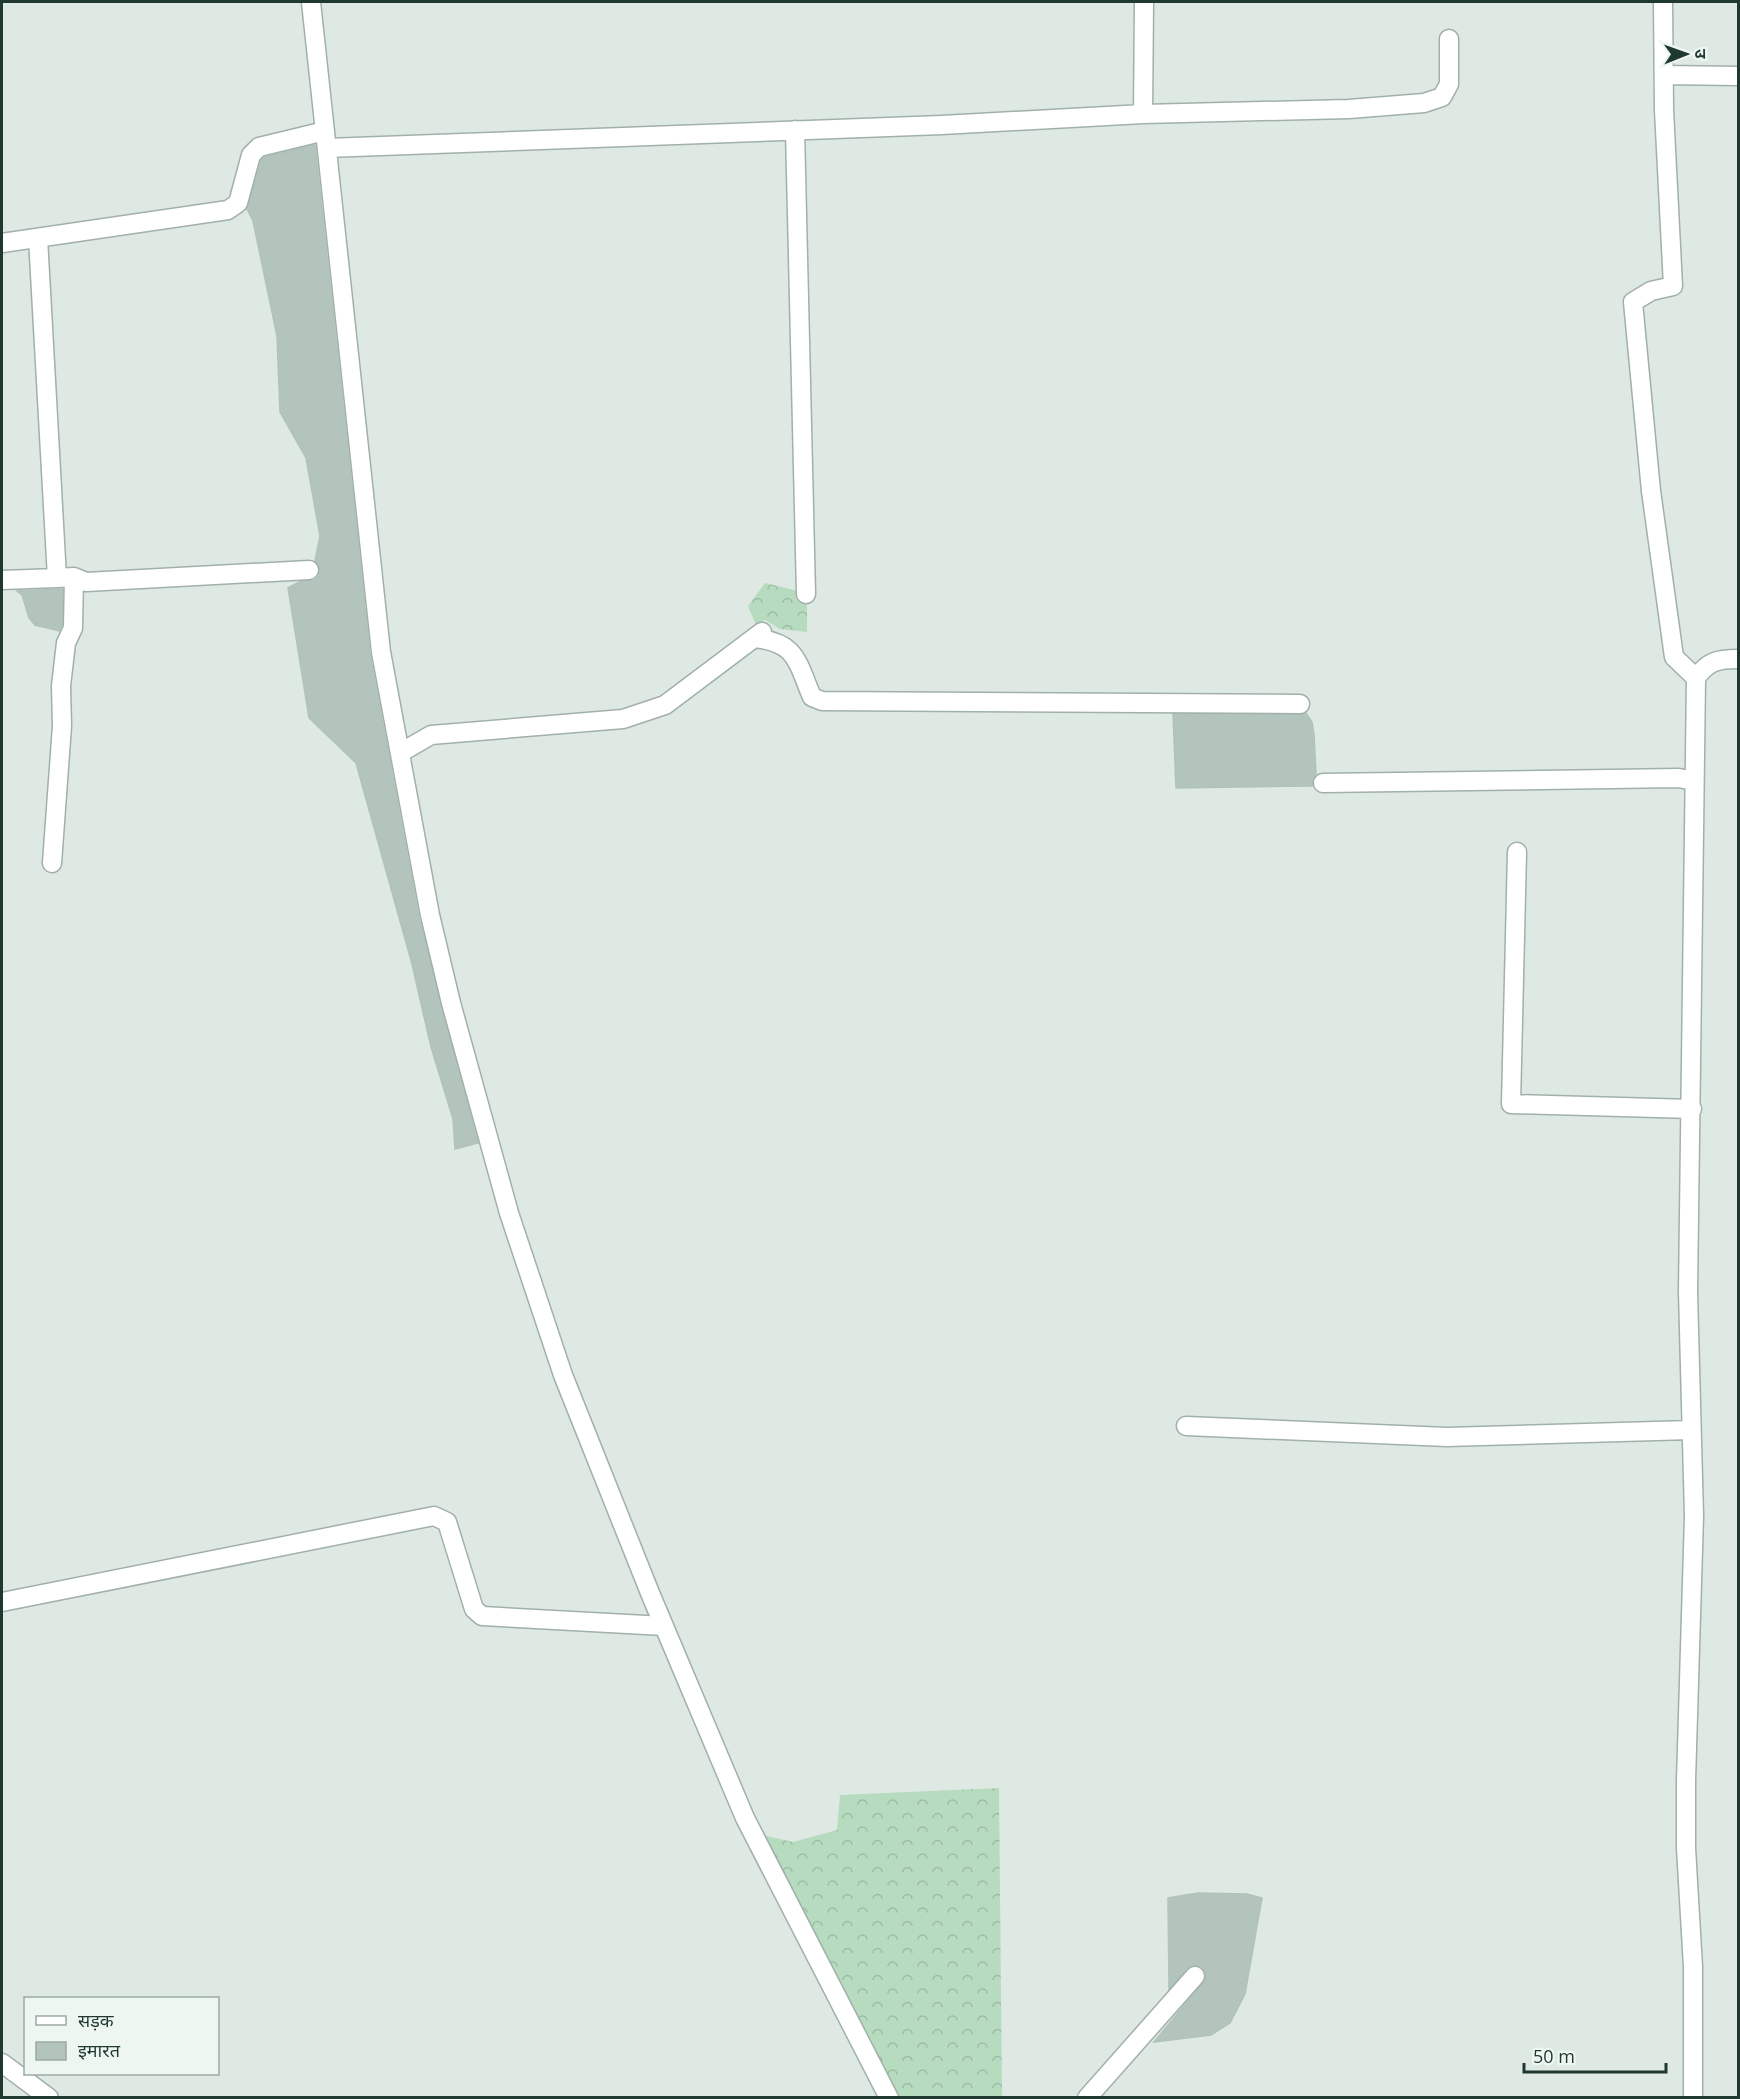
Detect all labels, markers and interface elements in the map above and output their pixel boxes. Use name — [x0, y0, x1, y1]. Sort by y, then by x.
north arrow — [1656, 24, 1716, 84]
text: उ — [1690, 49, 1712, 59]
legend — [24, 1997, 219, 2075]
text: सड़क — [78, 2008, 115, 2032]
scale bar — [1524, 2036, 1666, 2074]
text: इमारत — [78, 2038, 121, 2062]
text: 50 m — [1533, 2044, 1575, 2068]

